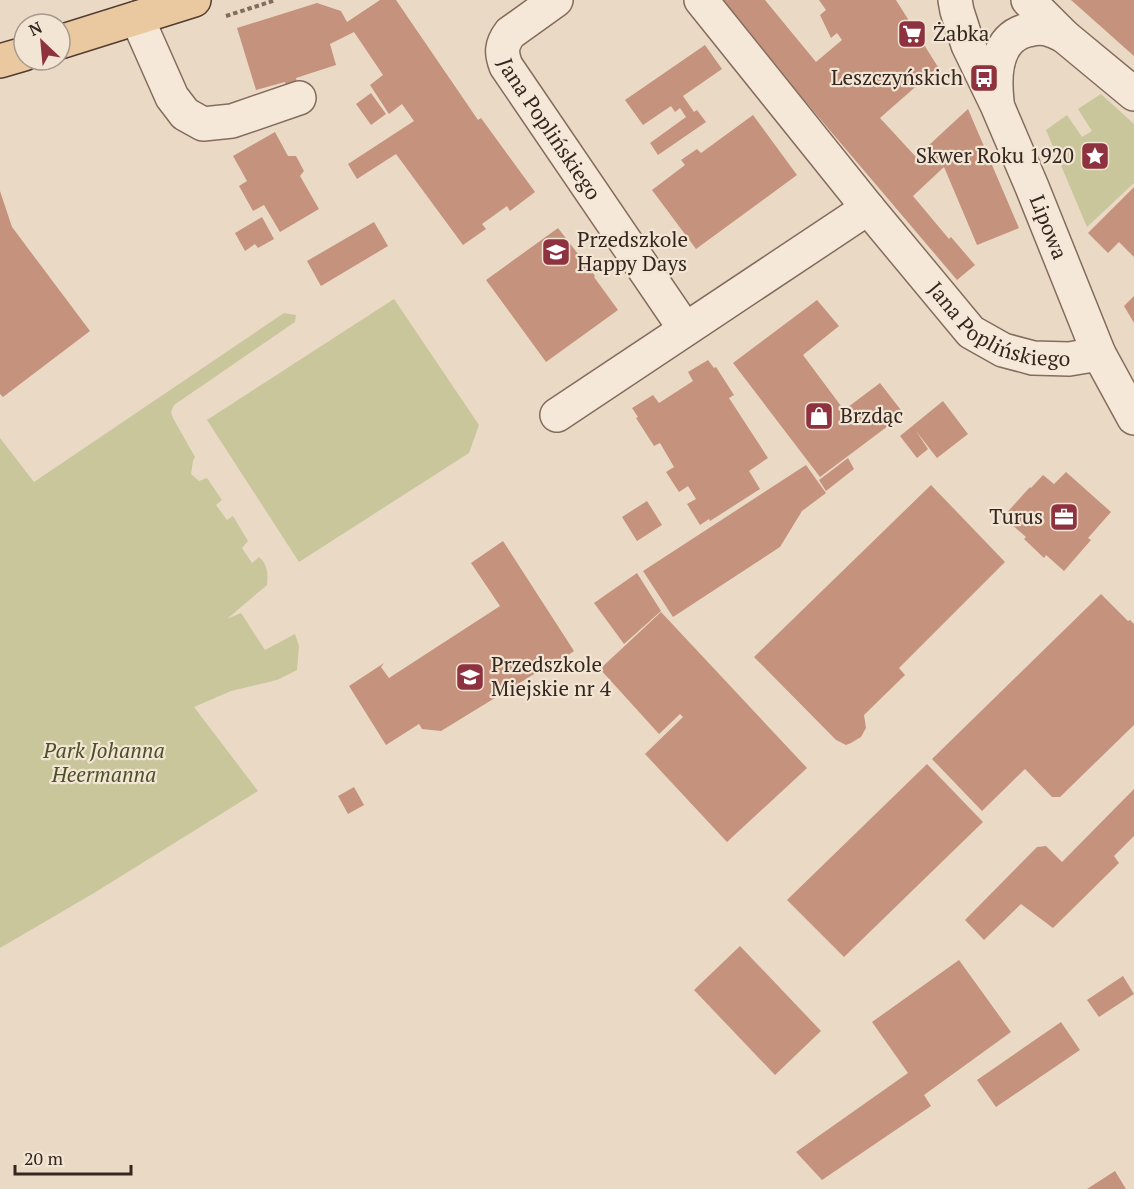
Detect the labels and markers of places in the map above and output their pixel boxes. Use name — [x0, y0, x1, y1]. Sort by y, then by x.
supermarket icon: Żabka — [896, 18, 928, 50]
place label: Żabka — [933, 19, 990, 47]
bus stop icon: Leszczyńskich — [968, 62, 1000, 94]
place label: Leszczyńskich — [831, 63, 963, 91]
place icon: Skwer Roku 1920 — [1079, 140, 1111, 172]
place label: Skwer Roku 1920 — [916, 141, 1074, 169]
place label: Przedszkole Happy Days — [577, 225, 688, 277]
school or university icon: Przedszkole Happy Days — [540, 236, 572, 268]
shop icon: Brzdąc — [803, 400, 835, 432]
place label: Brzdąc — [840, 401, 903, 429]
office icon: Turus — [1048, 501, 1080, 533]
place label: Turus — [989, 502, 1043, 530]
place label: Przedszkole Miejskie nr 4 — [491, 650, 612, 702]
school or university icon: Przedszkole Miejskie nr 4 — [454, 661, 486, 693]

